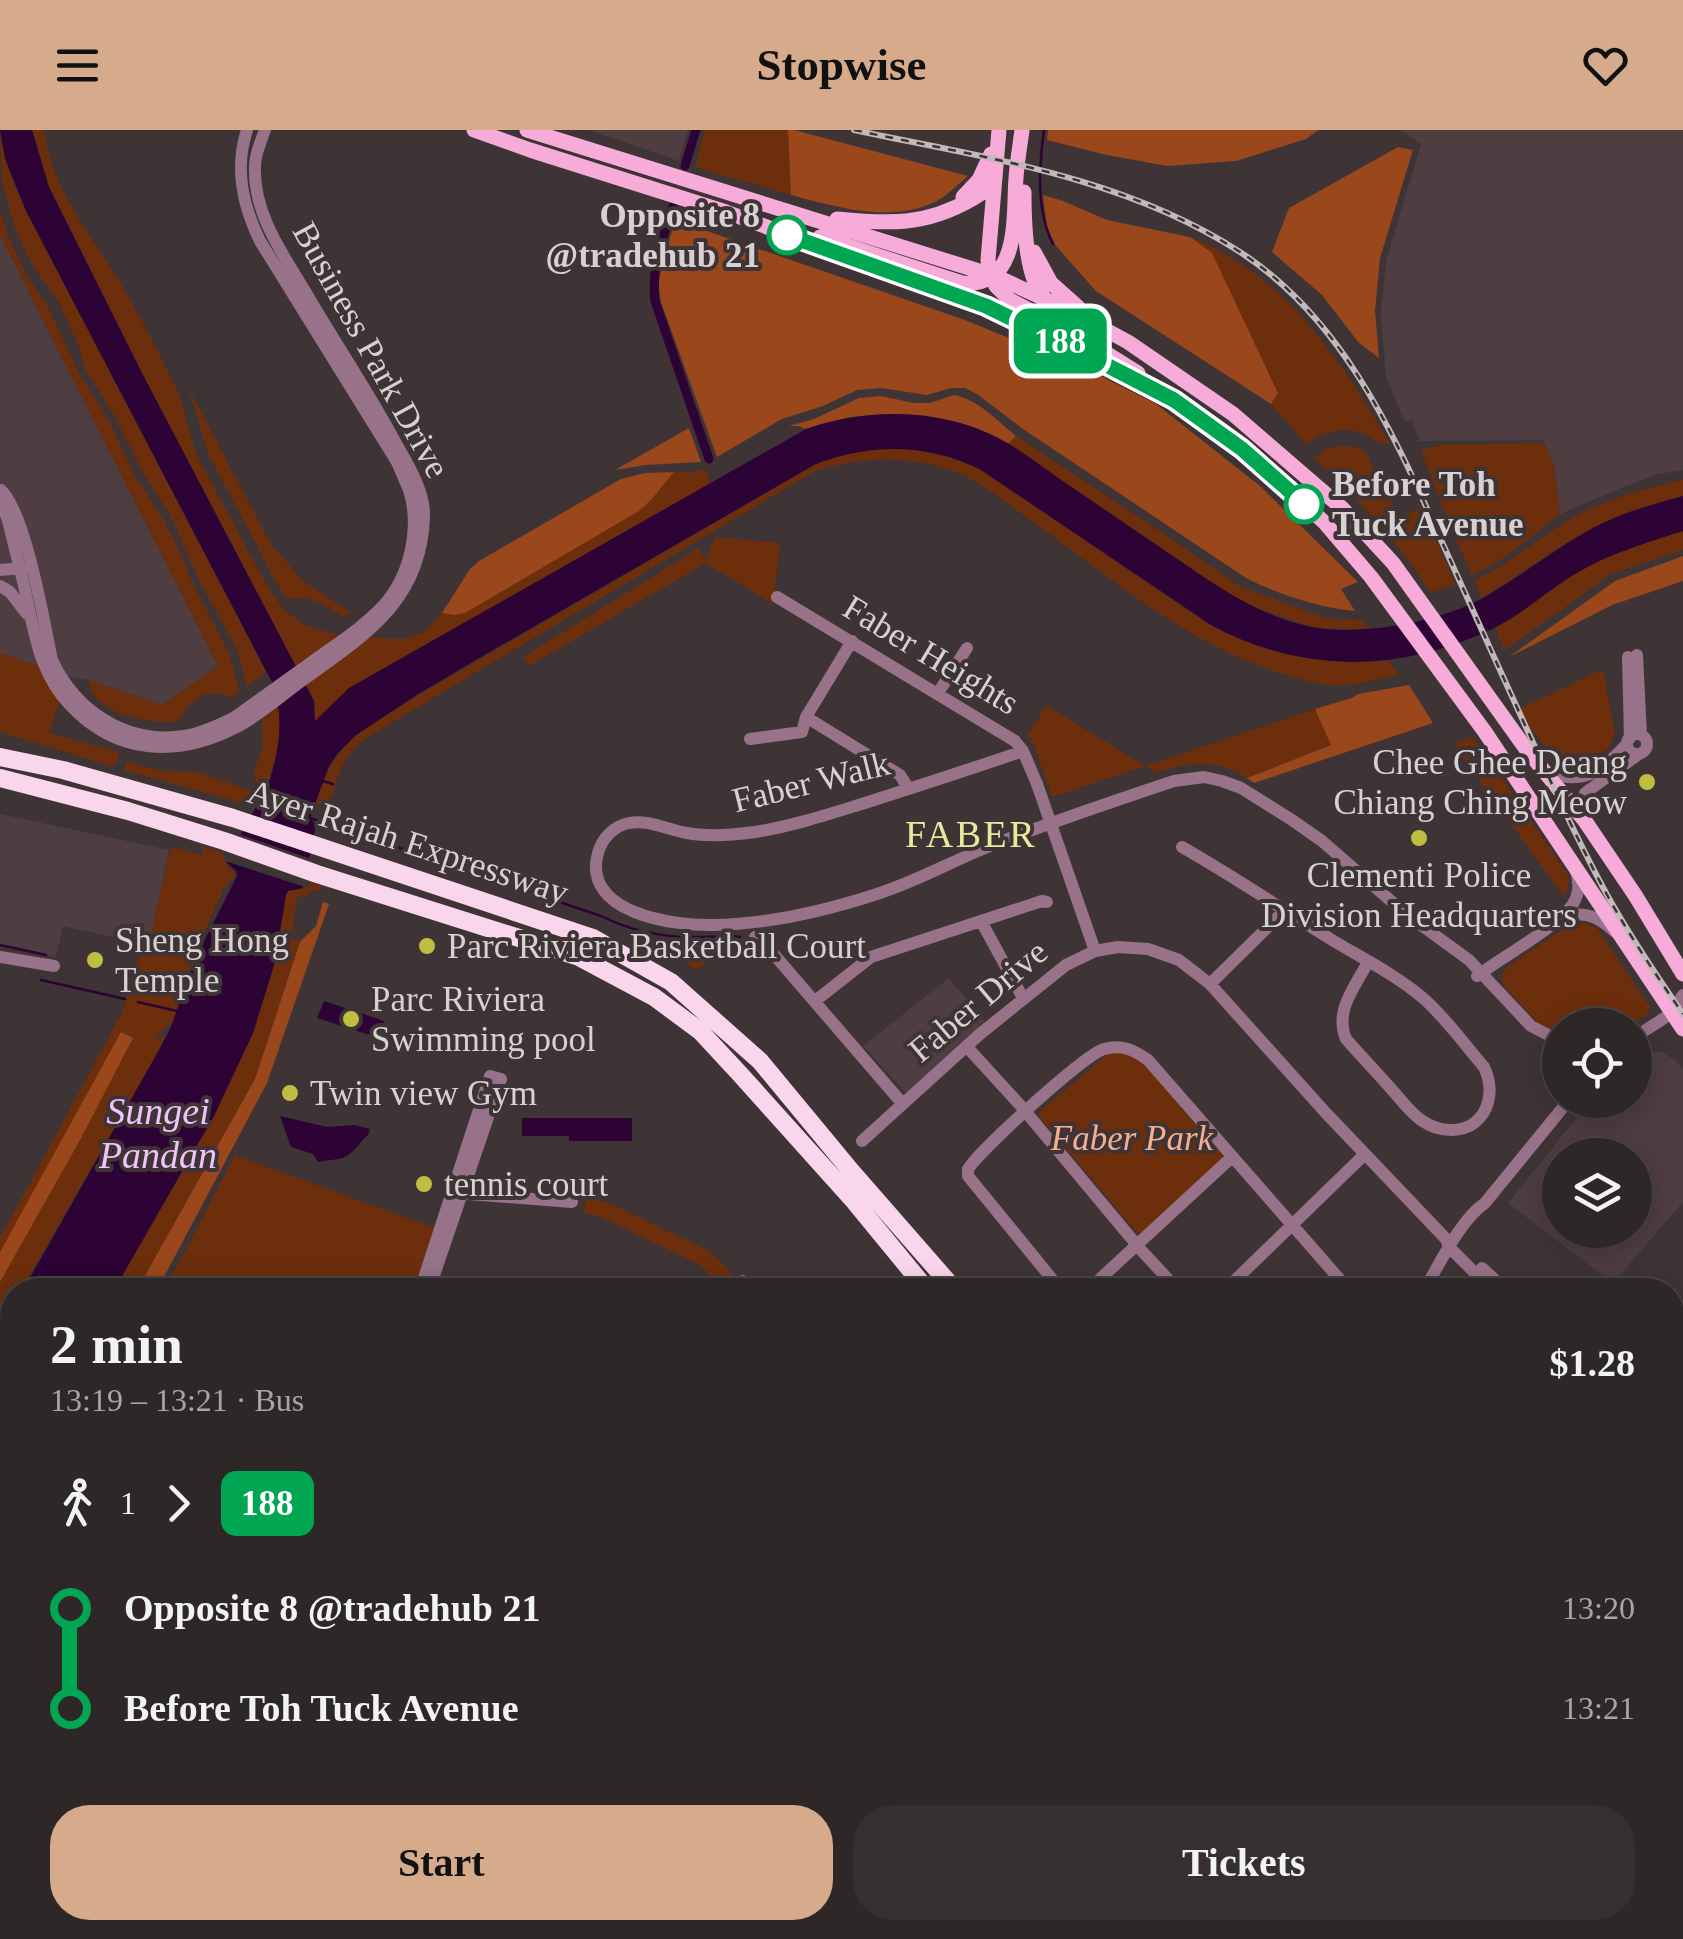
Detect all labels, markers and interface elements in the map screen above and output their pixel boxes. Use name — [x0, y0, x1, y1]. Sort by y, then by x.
icon: menu — [50, 38, 105, 93]
icon: heart — [1578, 38, 1633, 93]
text: Stopwise — [756, 40, 927, 90]
place label: Opposite 8 @tradehub 21 — [546, 196, 760, 275]
street label: Business Park Drive — [285, 216, 457, 484]
marker: Opposite 8 @tradehub 21 — [768, 216, 806, 254]
line badge: 188 — [1002, 308, 1118, 374]
text: 188 — [1034, 322, 1086, 361]
place label: Before Toh Tuck Avenue — [1332, 465, 1524, 544]
marker: Before Toh Tuck Avenue — [1285, 485, 1323, 523]
street label: Faber Heights — [836, 587, 1026, 723]
place label: Chee Ghee Deang Chiang Ching Meow — [1333, 743, 1628, 822]
street label: Faber Walk — [728, 744, 894, 820]
marker: Chee Ghee Deang Chiang Ching Meow — [1636, 771, 1658, 793]
street label: Ayer Rajah Expressway — [243, 772, 574, 912]
district label: FABER — [905, 813, 1037, 855]
marker: Clementi Police Division Headquarters — [1408, 827, 1430, 849]
place label: Clementi Police Division Headquarters — [1261, 856, 1577, 935]
place label: Sheng Hong Temple — [115, 921, 289, 1000]
place label: Parc Riviera Basketball Court — [447, 927, 866, 966]
street label: Faber Drive — [901, 932, 1055, 1070]
marker: Parc Riviera Basketball Court — [416, 935, 438, 957]
marker: Sheng Hong Temple — [84, 949, 106, 971]
place label: Parc Riviera Swimming pool — [371, 980, 596, 1059]
marker: Parc Riviera Swimming pool — [340, 1008, 362, 1030]
map controls — [1542, 1008, 1652, 1248]
button: locate — [1542, 1008, 1652, 1118]
place label: Twin view Gym — [310, 1074, 537, 1113]
marker: Twin view Gym — [279, 1082, 301, 1104]
water label: Sungei Pandan — [98, 1090, 217, 1176]
park label: Faber Park — [1050, 1119, 1215, 1158]
button: layers — [1542, 1138, 1652, 1248]
place label: tennis court — [444, 1165, 609, 1204]
marker: tennis court — [413, 1173, 435, 1195]
text: 2 min — [50, 1314, 183, 1375]
text: $1.28 — [1550, 1342, 1635, 1384]
text: 13:19 – 13:21 · Bus — [50, 1382, 304, 1418]
icon: walk — [50, 1476, 105, 1531]
icon: forward — [151, 1476, 206, 1531]
text: 188 — [241, 1484, 294, 1523]
text: 1 — [120, 1485, 136, 1521]
text: Opposite 8 @tradehub 21 — [124, 1587, 540, 1629]
text: 13:20 — [1562, 1590, 1635, 1626]
text: Before Toh Tuck Avenue — [124, 1687, 519, 1729]
text: 13:21 — [1562, 1690, 1635, 1726]
button: Start — [50, 1805, 833, 1920]
button: Tickets — [853, 1805, 1635, 1920]

